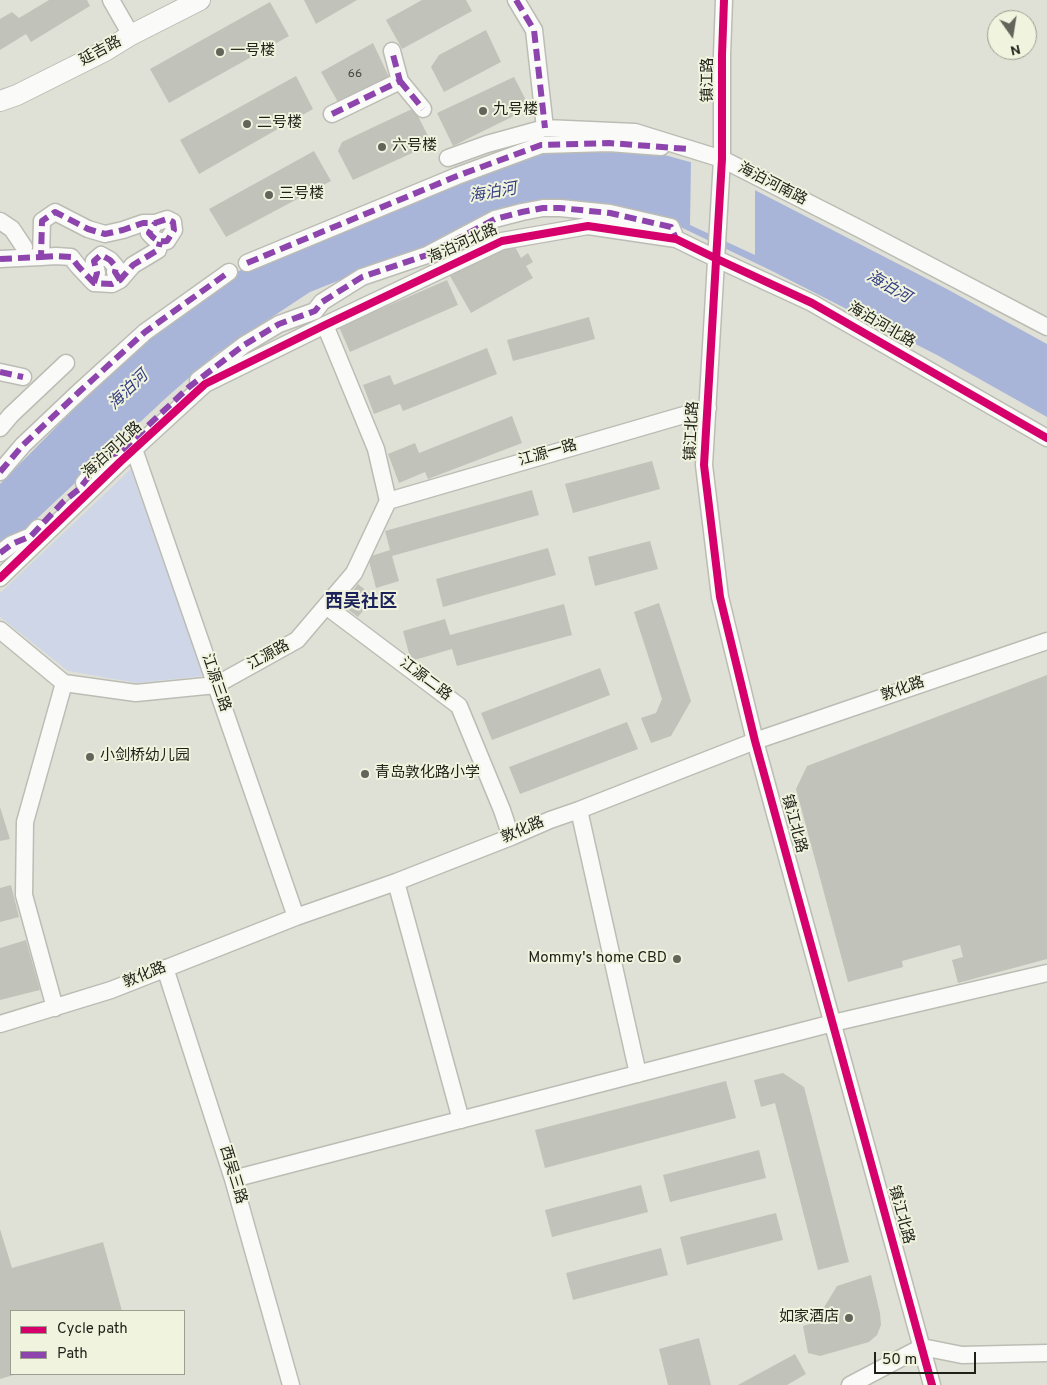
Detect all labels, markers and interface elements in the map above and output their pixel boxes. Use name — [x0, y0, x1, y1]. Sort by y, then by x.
north arrow — [987, 10, 1037, 60]
street label: 延吉路 — [77, 33, 125, 71]
text: N — [1008, 40, 1022, 59]
place label: 一号楼 — [230, 43, 275, 61]
marker: 一号楼 — [214, 46, 226, 58]
street label: 镇江路 — [700, 58, 718, 102]
house number: 66 — [348, 68, 362, 82]
place label: 九号楼 — [493, 102, 538, 120]
marker: 九号楼 — [477, 105, 489, 117]
place label: 二号楼 — [257, 115, 302, 133]
marker: 二号楼 — [241, 118, 253, 130]
place label: 六号楼 — [392, 138, 437, 156]
marker: 六号楼 — [376, 141, 388, 153]
street label: 海泊河南路 — [735, 160, 809, 210]
water label: 海泊河 — [468, 180, 518, 208]
place label: 三号楼 — [279, 186, 324, 204]
marker: 三号楼 — [263, 189, 275, 201]
street label: 海泊河北路 — [425, 222, 501, 268]
water label: 海泊河 — [862, 268, 914, 308]
street label: 海泊河北路 — [844, 299, 918, 353]
water label: 海泊河 — [105, 367, 153, 415]
street label: 镇江北路 — [682, 401, 704, 461]
street label: 海泊河北路 — [79, 419, 147, 483]
street label: 江源一路 — [517, 437, 579, 471]
district label: 西吴社区 — [325, 592, 397, 614]
street label: 江源路 — [245, 637, 293, 675]
street label: 江源三路 — [197, 652, 233, 714]
street label: 江源二路 — [396, 655, 454, 705]
street label: 敦化路 — [879, 674, 927, 706]
place label: 小剑桥幼儿园 — [100, 748, 190, 766]
marker: 小剑桥幼儿园 — [84, 751, 96, 763]
place label: 青岛敦化路小学 — [375, 765, 480, 783]
marker: 青岛敦化路小学 — [359, 768, 371, 780]
street label: 镇江北路 — [777, 793, 809, 855]
street label: 敦化路 — [499, 814, 547, 848]
place label: Mommy's home CBD — [528, 950, 667, 968]
marker: Mommy's home CBD — [671, 953, 683, 965]
street label: 敦化路 — [121, 959, 169, 993]
street label: 西吴三路 — [215, 1144, 249, 1206]
street label: 镇江北路 — [884, 1184, 916, 1246]
place label: 如家酒店 — [779, 1309, 839, 1327]
legend — [10, 1310, 185, 1375]
marker: 如家酒店 — [843, 1312, 855, 1324]
text: Cycle path — [57, 1320, 128, 1339]
scale bar — [877, 1342, 980, 1374]
text: Path — [57, 1345, 88, 1364]
text: 50 m — [882, 1351, 917, 1370]

